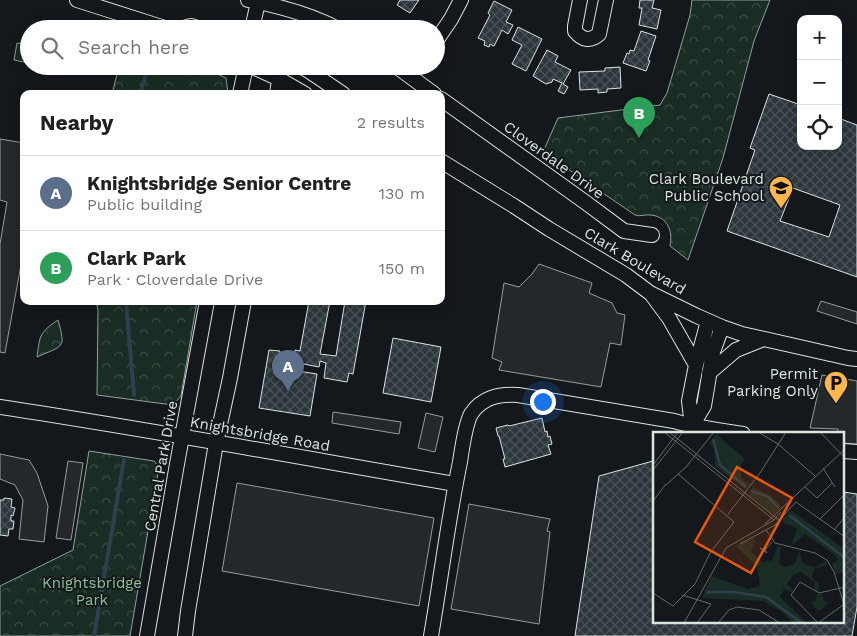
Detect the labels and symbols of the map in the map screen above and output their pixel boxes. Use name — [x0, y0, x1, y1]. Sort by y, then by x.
pin: B — [623, 97, 655, 138]
street label: Cloverdale Drive — [500, 118, 608, 202]
place label: Clark Boulevard Public School — [649, 170, 764, 205]
school or university icon: Clark Boulevard Public School — [768, 175, 794, 209]
street label: Clark Boulevard — [581, 224, 689, 298]
pin: A — [272, 350, 304, 391]
place label: Permit Parking Only — [727, 365, 819, 400]
parking icon: Permit Parking Only — [823, 370, 849, 404]
your location — [530, 389, 556, 415]
street label: Central Park Drive — [141, 399, 181, 533]
street label: Knightsbridge Road — [189, 413, 331, 455]
inset map — [653, 432, 844, 624]
park label: Knightsbridge Park — [42, 574, 142, 609]

